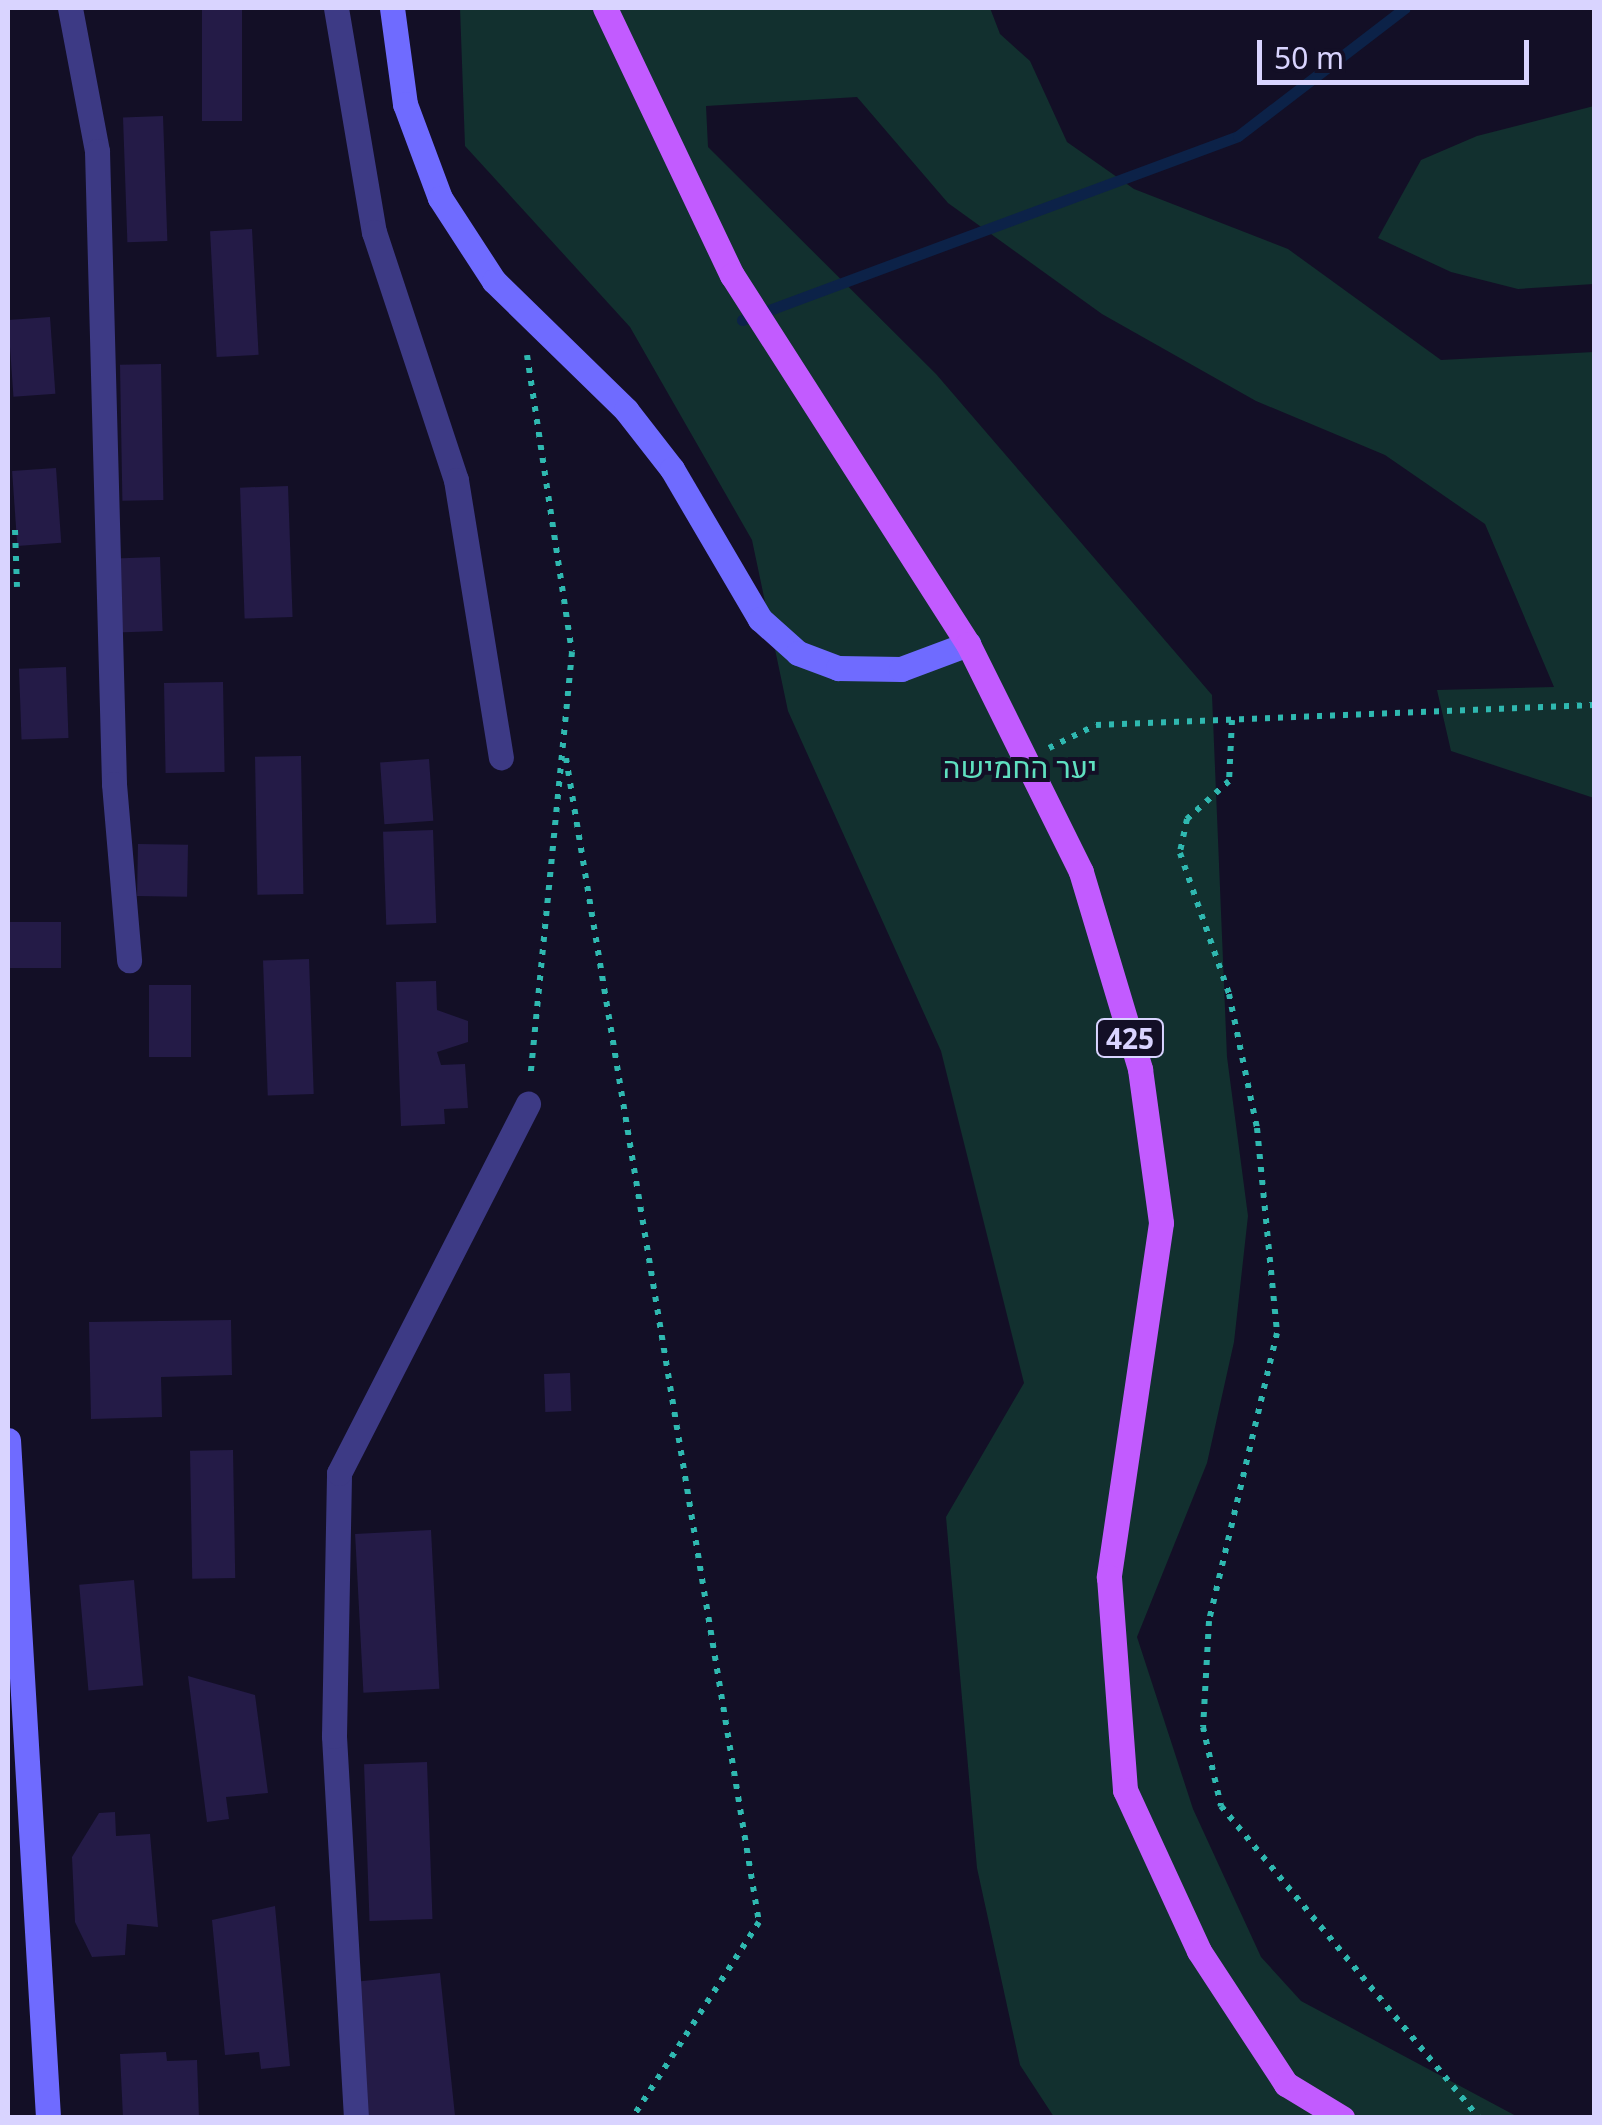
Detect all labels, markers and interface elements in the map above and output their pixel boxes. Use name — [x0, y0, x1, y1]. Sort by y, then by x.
scale bar — [1262, 20, 1534, 82]
text: 50 m — [1274, 37, 1344, 78]
park label: יער החמישה — [943, 749, 1097, 785]
road number: 425 — [1095, 1015, 1165, 1061]

